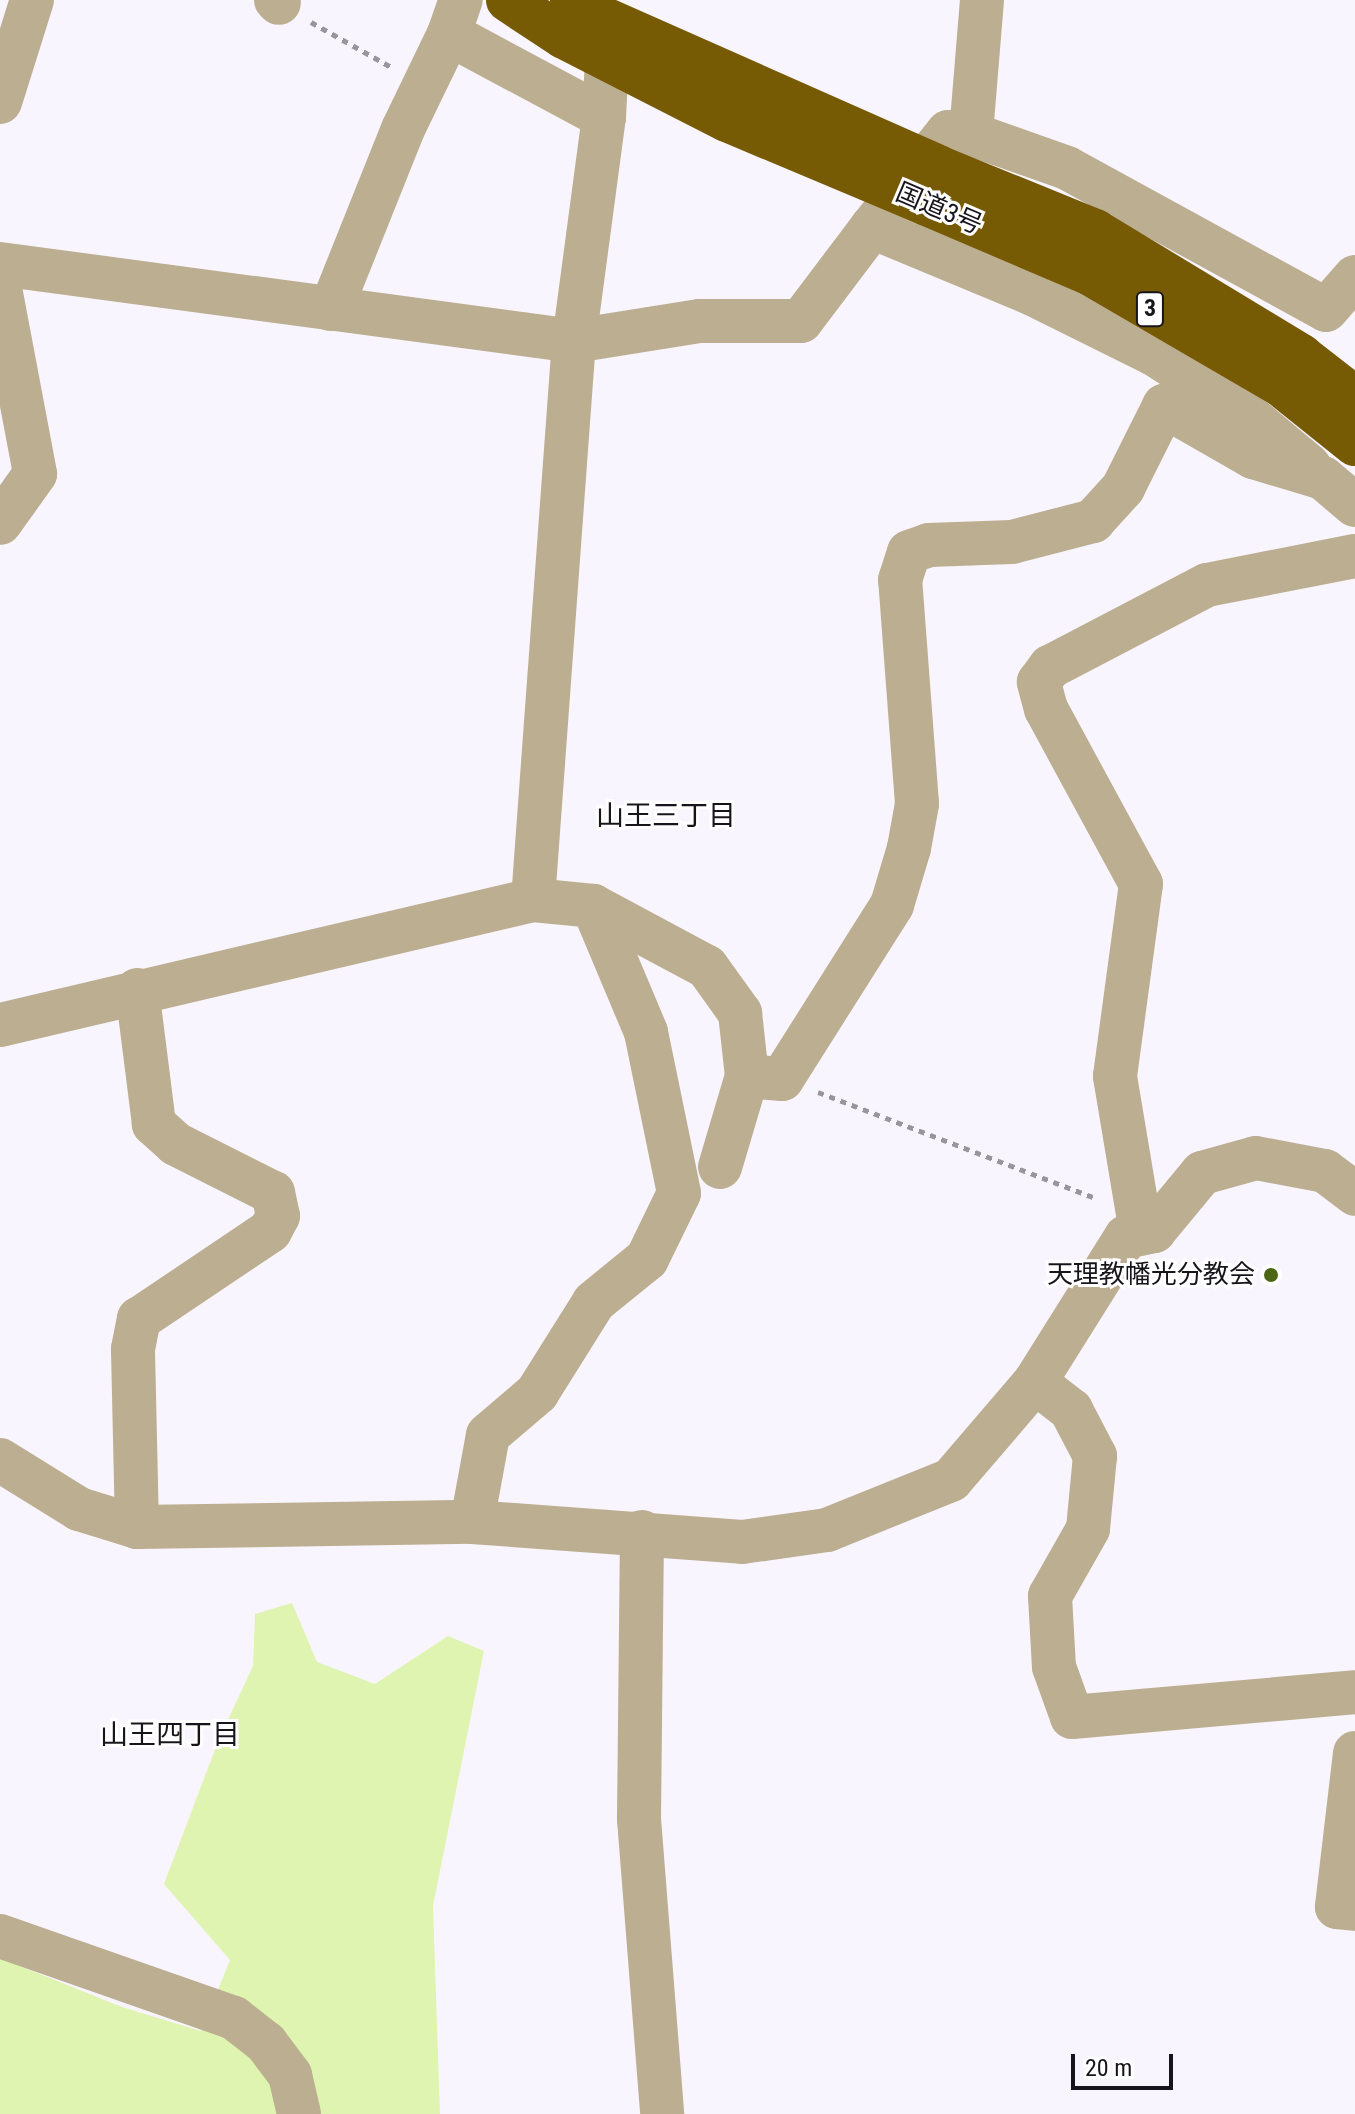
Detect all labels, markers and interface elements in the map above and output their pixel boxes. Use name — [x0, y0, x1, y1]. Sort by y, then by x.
street label: 国道3号 — [891, 177, 987, 241]
road number: 3 — [1134, 289, 1166, 329]
district label: 山王三丁目 — [596, 799, 736, 833]
place label: 天理教幡光分教会 — [1047, 1259, 1255, 1291]
marker: 天理教幡光分教会 — [1262, 1266, 1280, 1284]
district label: 山王四丁目 — [100, 1718, 240, 1752]
scale bar — [1075, 2038, 1177, 2088]
text: 20 m — [1085, 2054, 1132, 2082]

